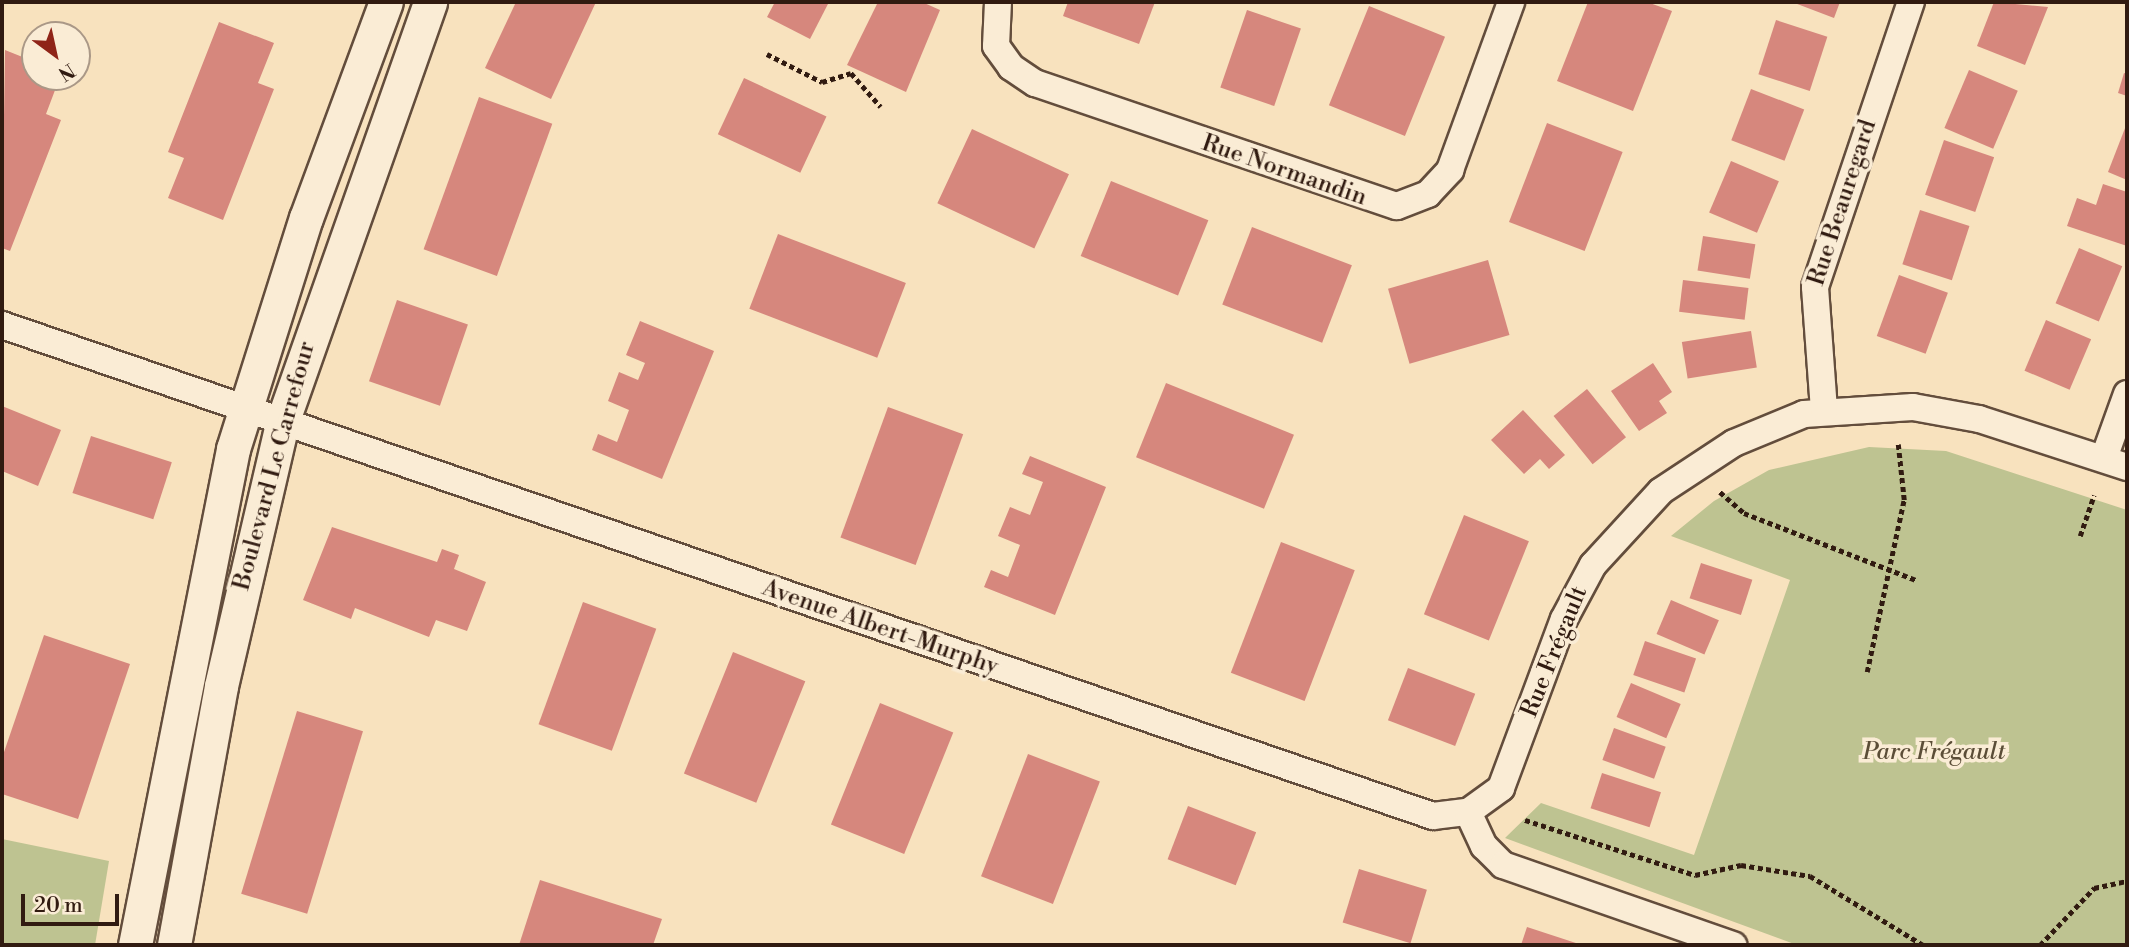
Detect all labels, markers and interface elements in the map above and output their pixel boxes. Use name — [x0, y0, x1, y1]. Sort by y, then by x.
north arrow — [21, 21, 91, 91]
text: N — [54, 58, 79, 86]
street label: Rue Beauregard — [1803, 116, 1883, 290]
street label: Rue Normandin — [1198, 129, 1370, 213]
street label: Boulevard Le Carrefour — [228, 338, 322, 594]
street label: Avenue Albert-Murphy — [758, 574, 1002, 682]
street label: Rue Frégault — [1516, 582, 1594, 722]
park label: Parc Frégault — [1863, 739, 2005, 767]
scale bar — [24, 880, 122, 924]
text: 20 m — [34, 893, 83, 919]

